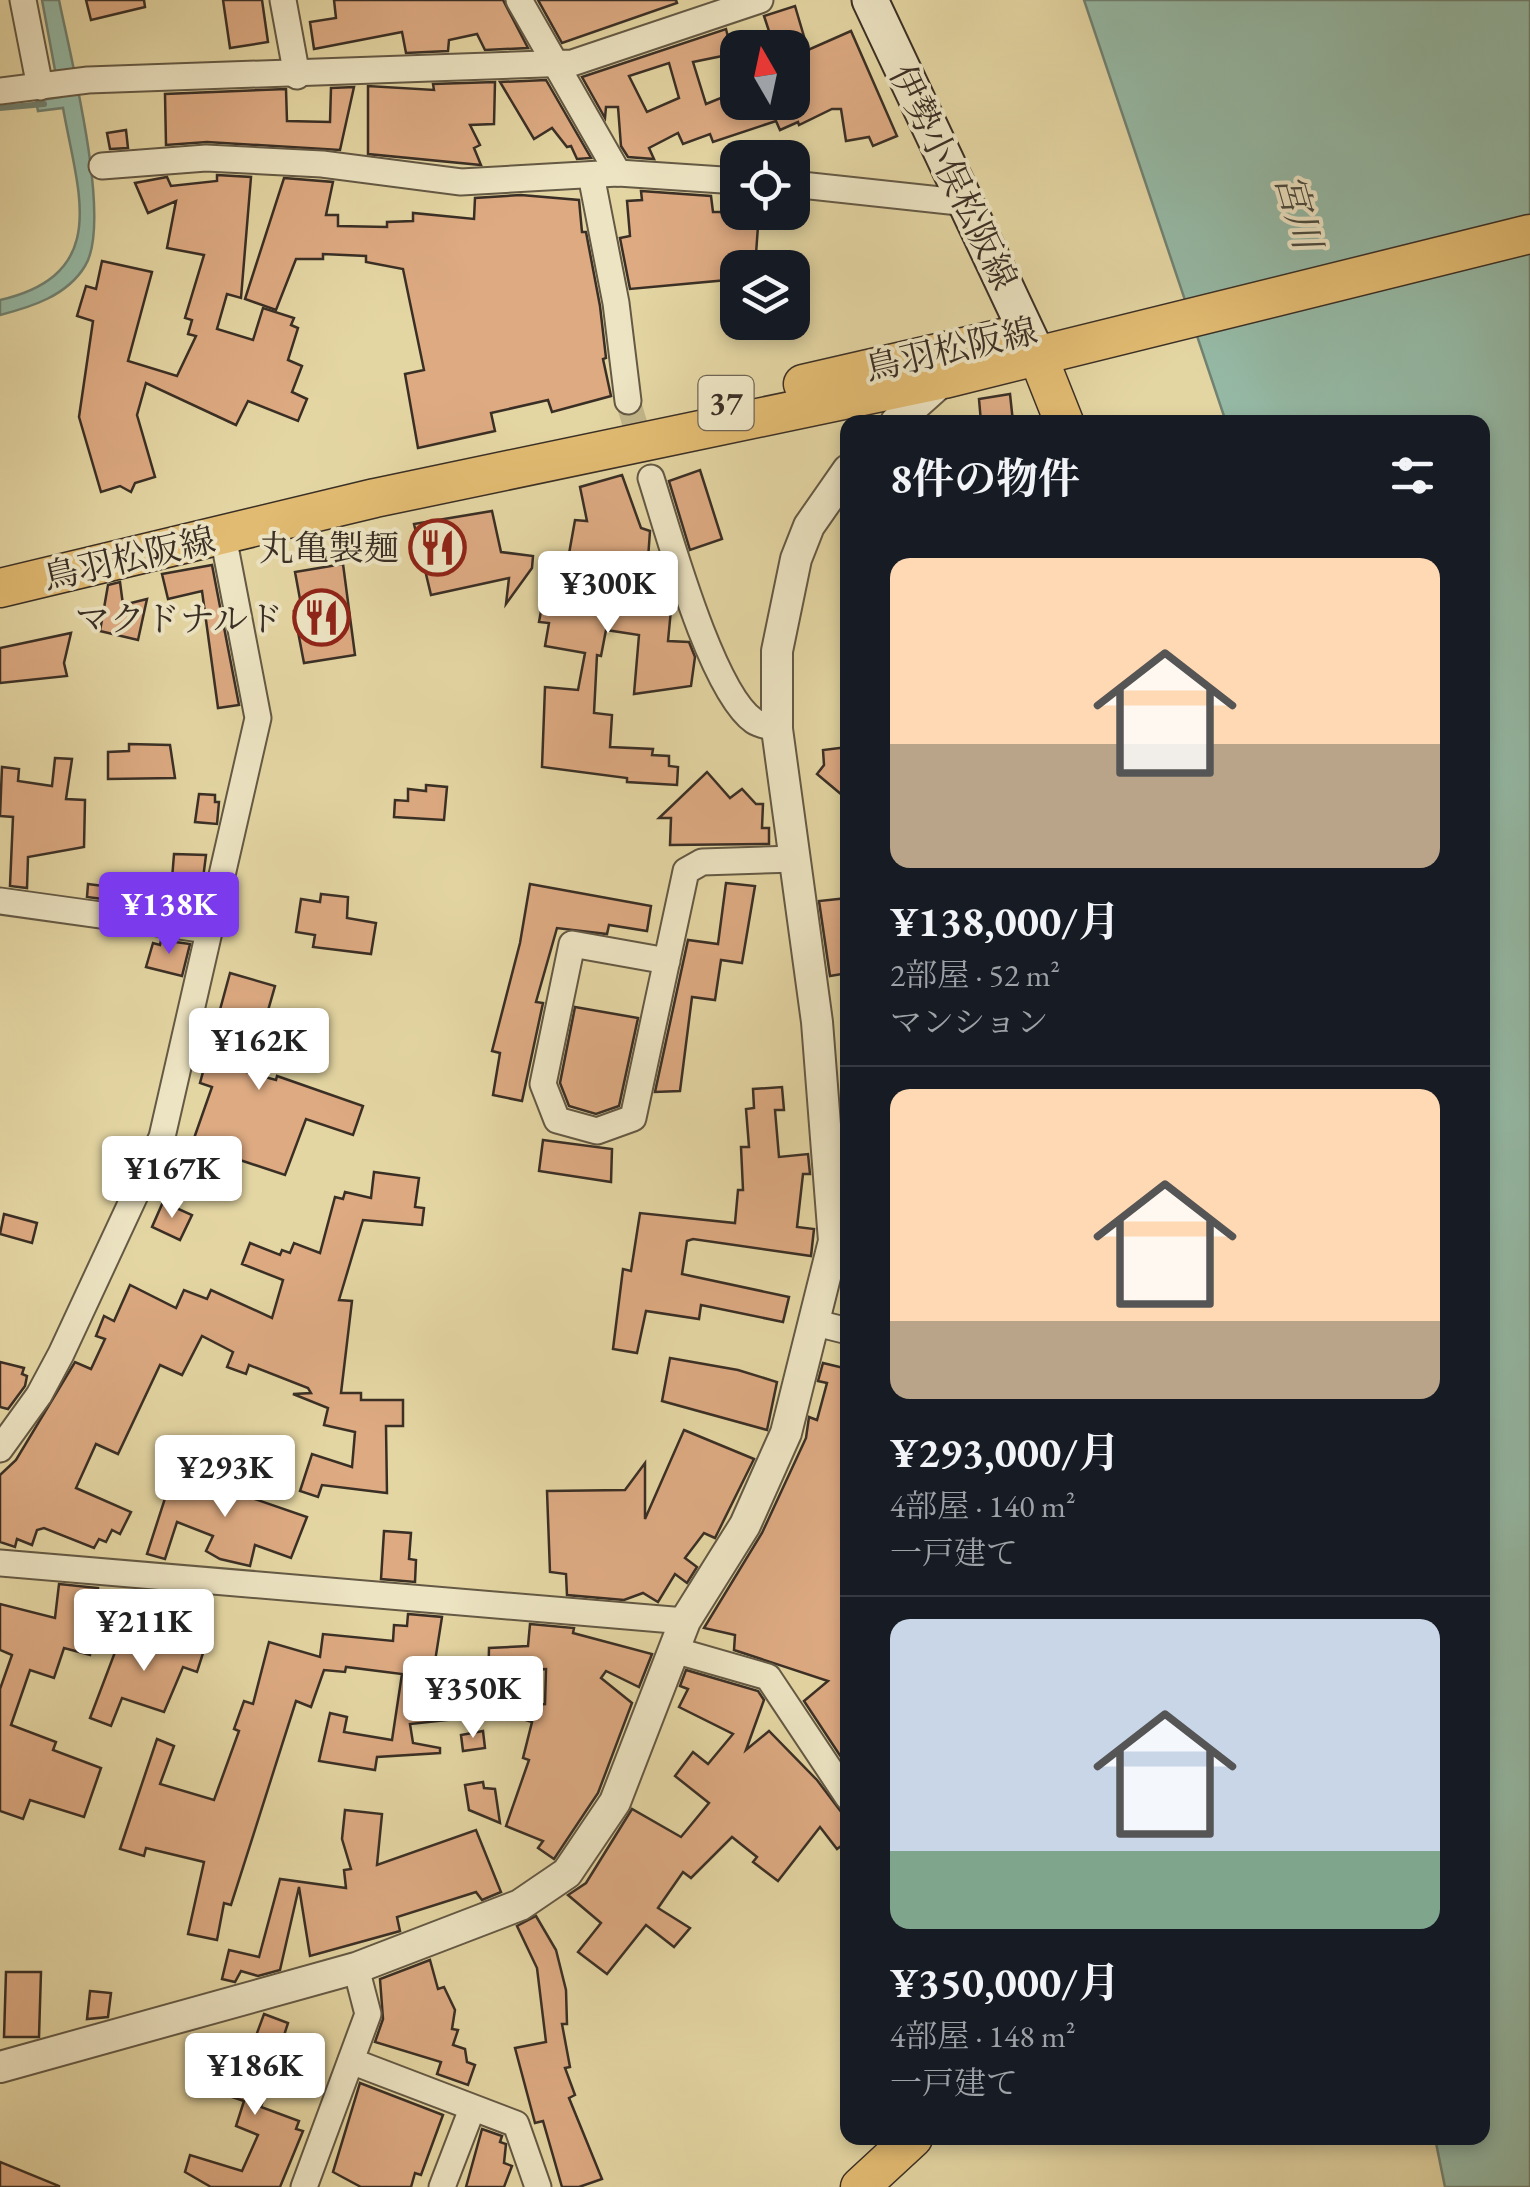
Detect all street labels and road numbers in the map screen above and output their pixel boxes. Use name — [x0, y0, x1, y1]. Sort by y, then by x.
street label: 伊勢小俣松阪線 — [880, 57, 1028, 297]
street label: 鳥羽松阪線 — [861, 307, 1041, 391]
road number: 37 — [698, 376, 754, 430]
street label: 鳥羽松阪線 — [39, 516, 219, 600]

